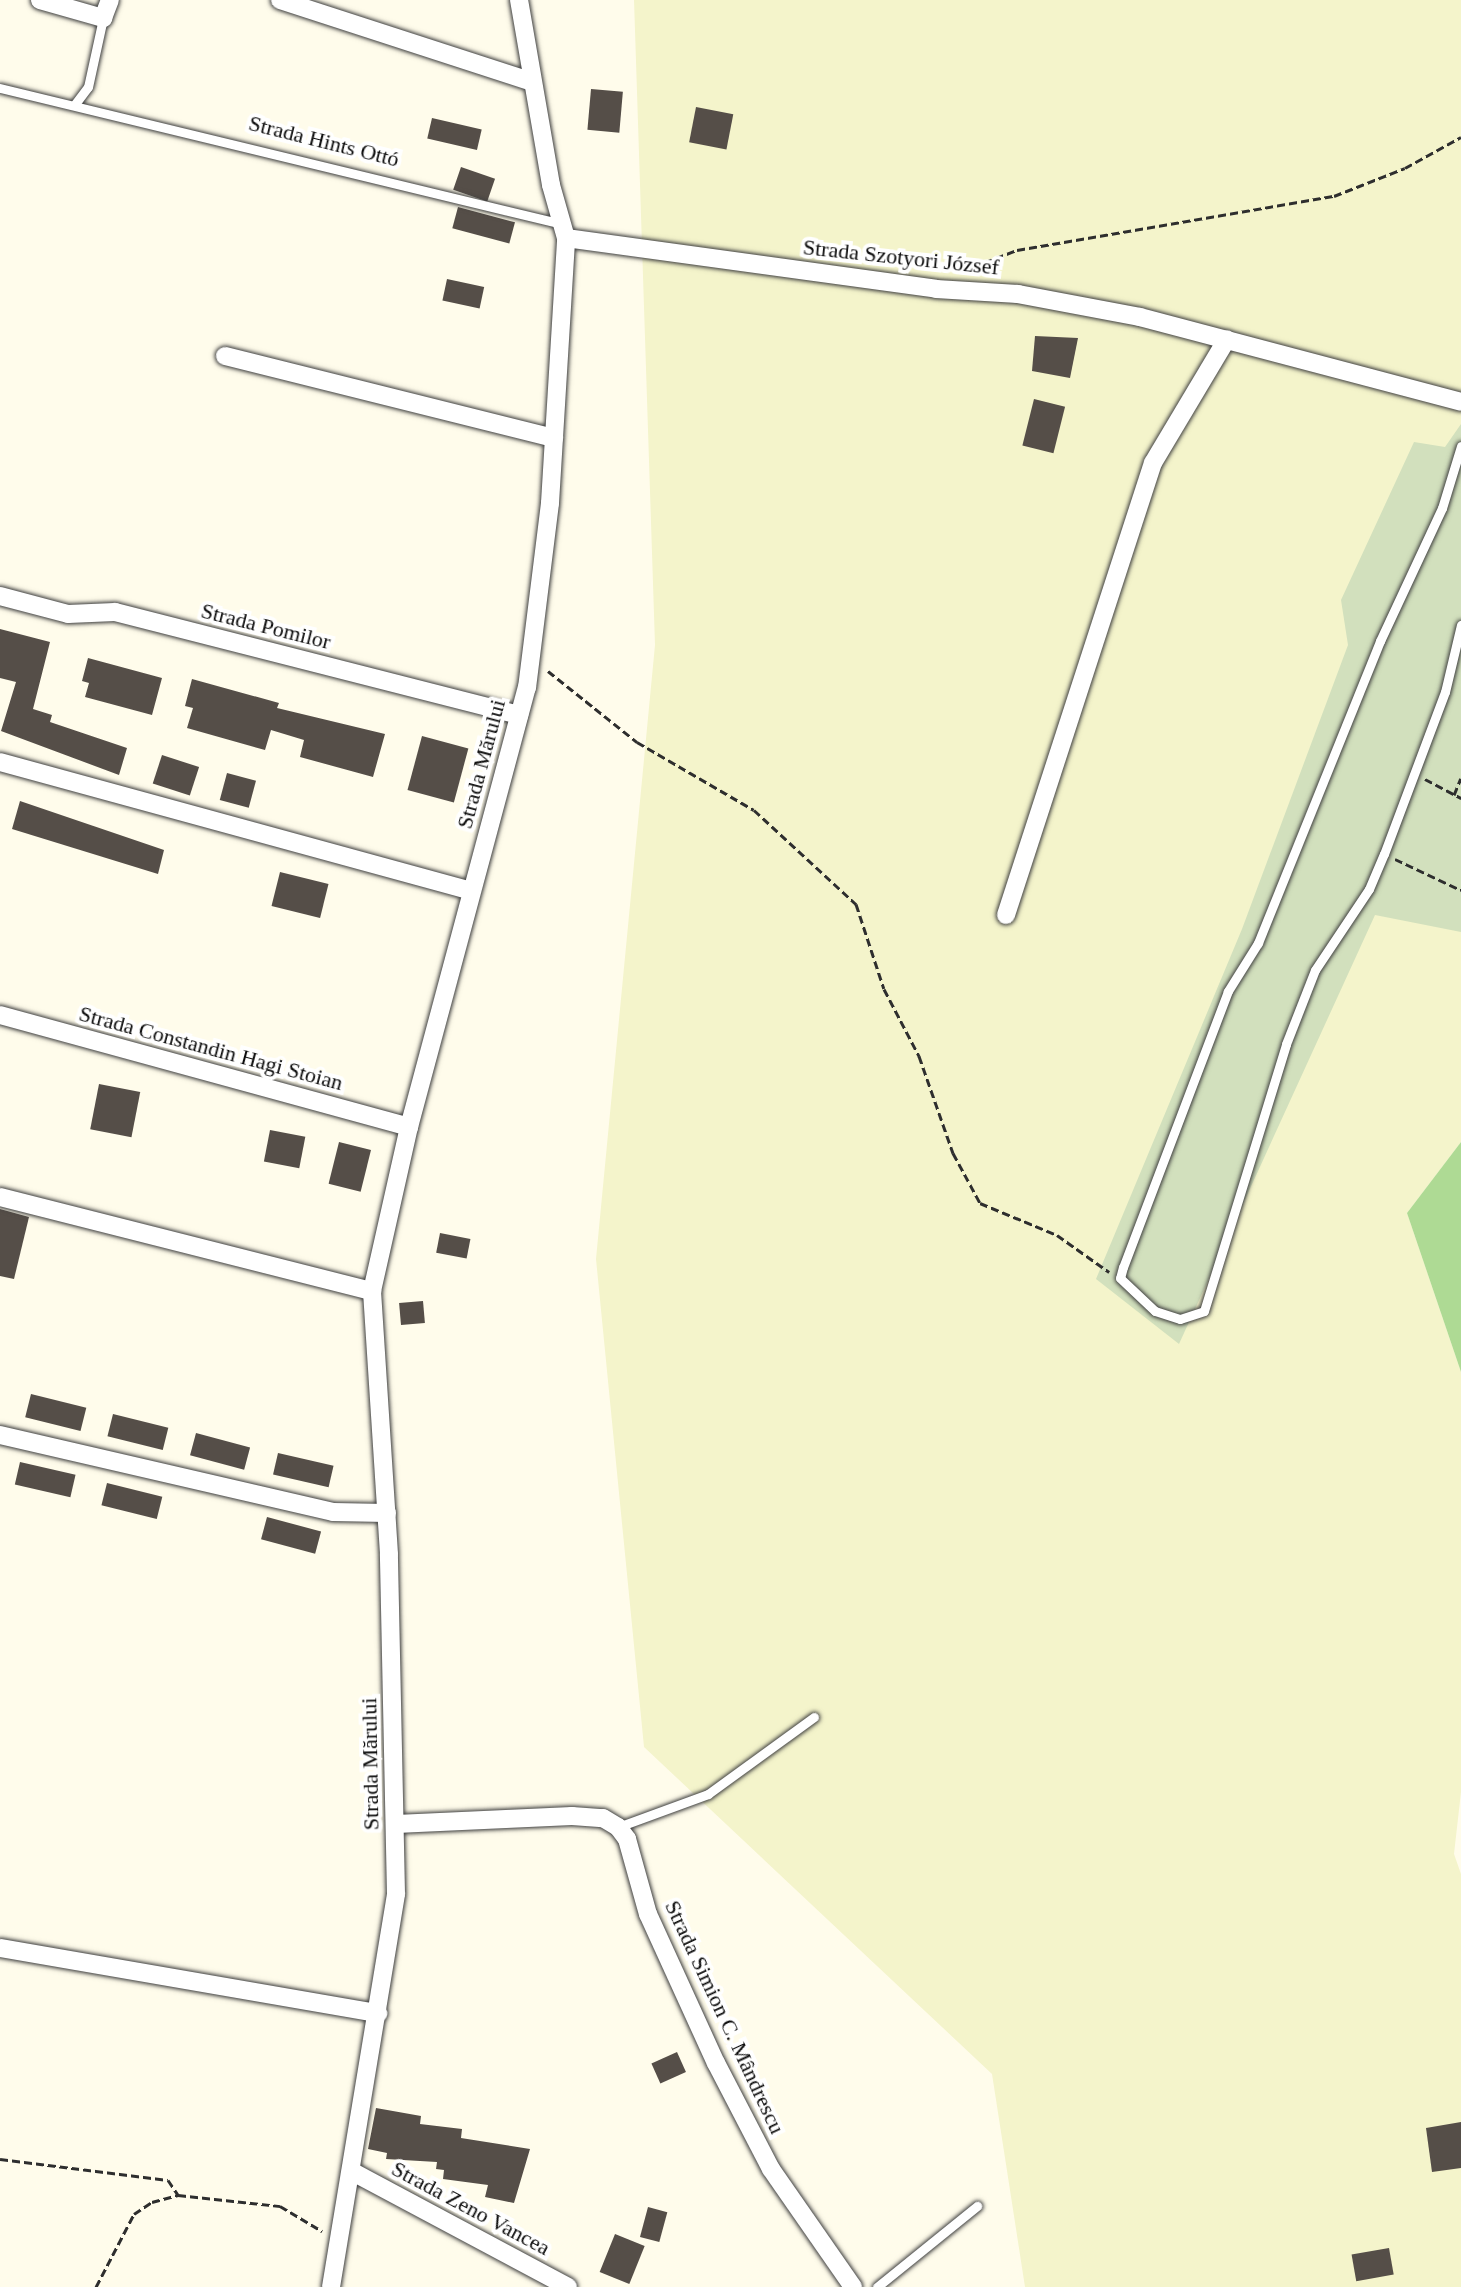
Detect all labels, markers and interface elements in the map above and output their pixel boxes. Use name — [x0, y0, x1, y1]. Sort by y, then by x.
street label: Strada Hints Ottó — [246, 110, 402, 172]
street label: Strada Szotyori József — [802, 234, 1000, 280]
street label: Strada Pomilor — [198, 597, 334, 655]
street label: Strada Mărului — [451, 697, 511, 831]
street label: Strada Constandin Hagi Stoian — [76, 1000, 346, 1096]
street label: Strada Mărului — [356, 1697, 384, 1831]
street label: Strada Simion C. Mândrescu — [659, 1896, 791, 2138]
street label: Strada Zeno Vancea — [387, 2155, 555, 2261]

